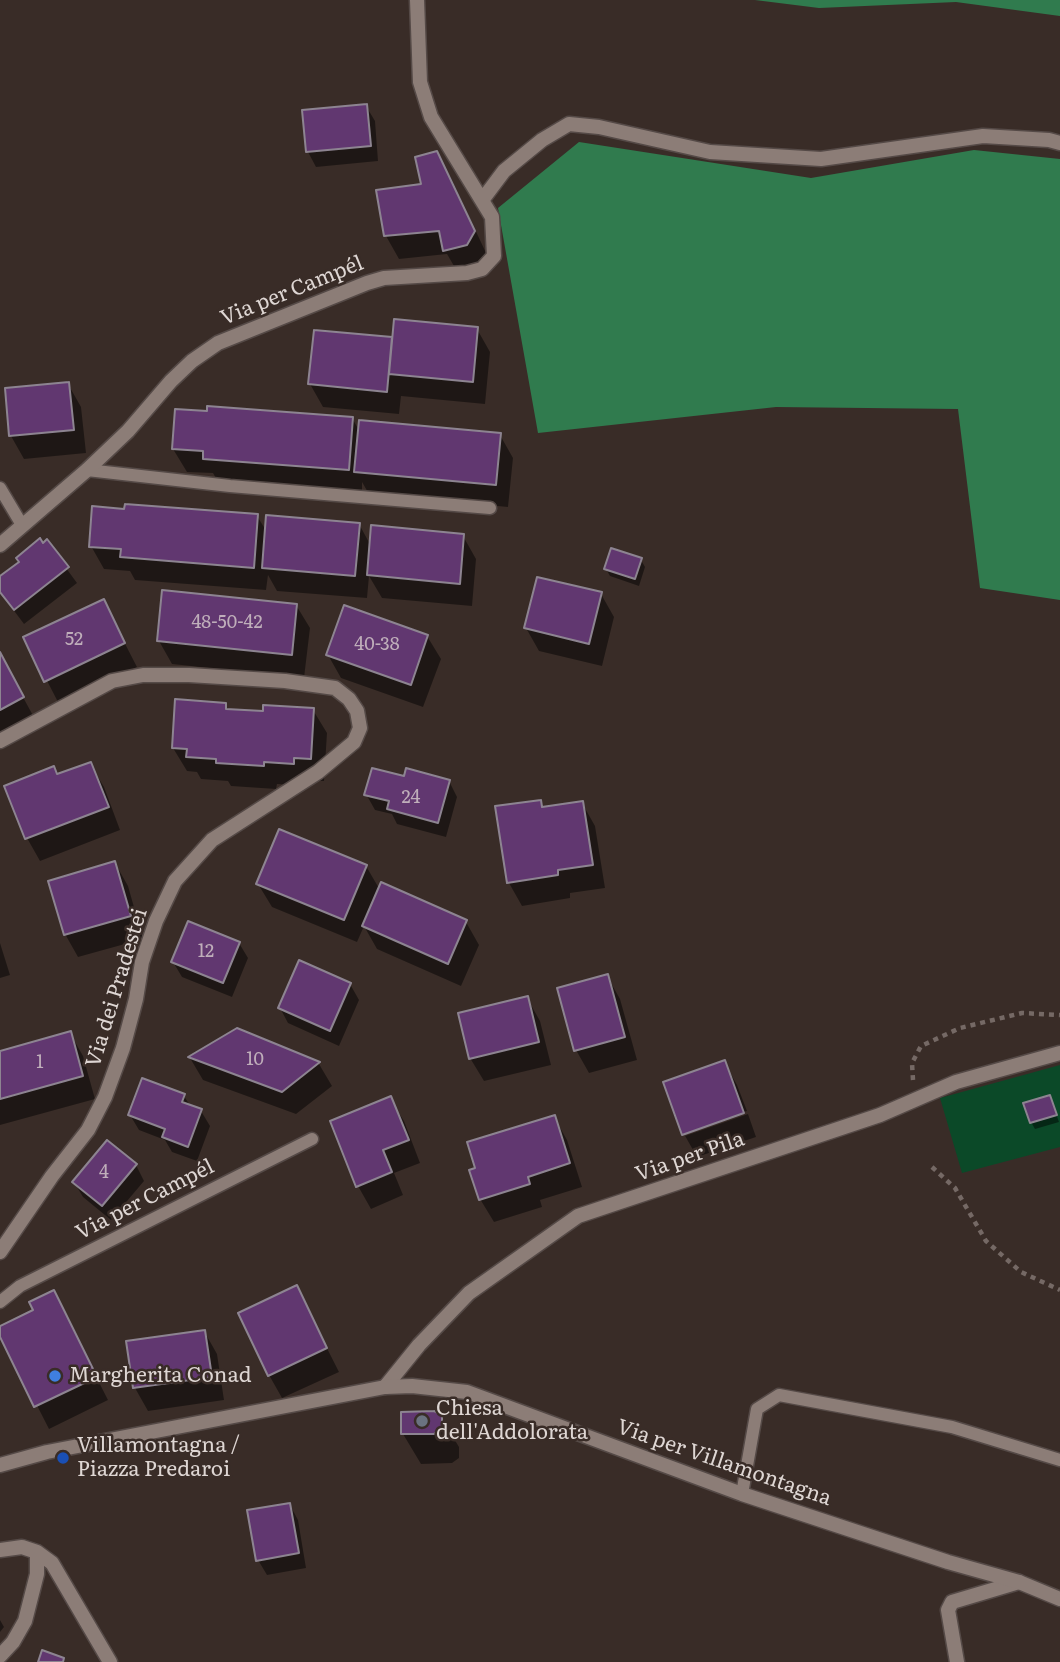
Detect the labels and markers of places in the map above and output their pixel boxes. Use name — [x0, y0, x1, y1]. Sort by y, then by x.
place label: Margherita Conad — [69, 1363, 251, 1389]
marker: Margherita Conad — [47, 1368, 63, 1384]
place label: Chiesa dell'Addolorata — [436, 1396, 588, 1446]
marker: Chiesa dell'Addolorata — [414, 1413, 430, 1429]
place label: Villamontagna / Piazza Predaroi — [77, 1433, 240, 1483]
marker: Villamontagna / Piazza Predaroi — [55, 1450, 71, 1466]

